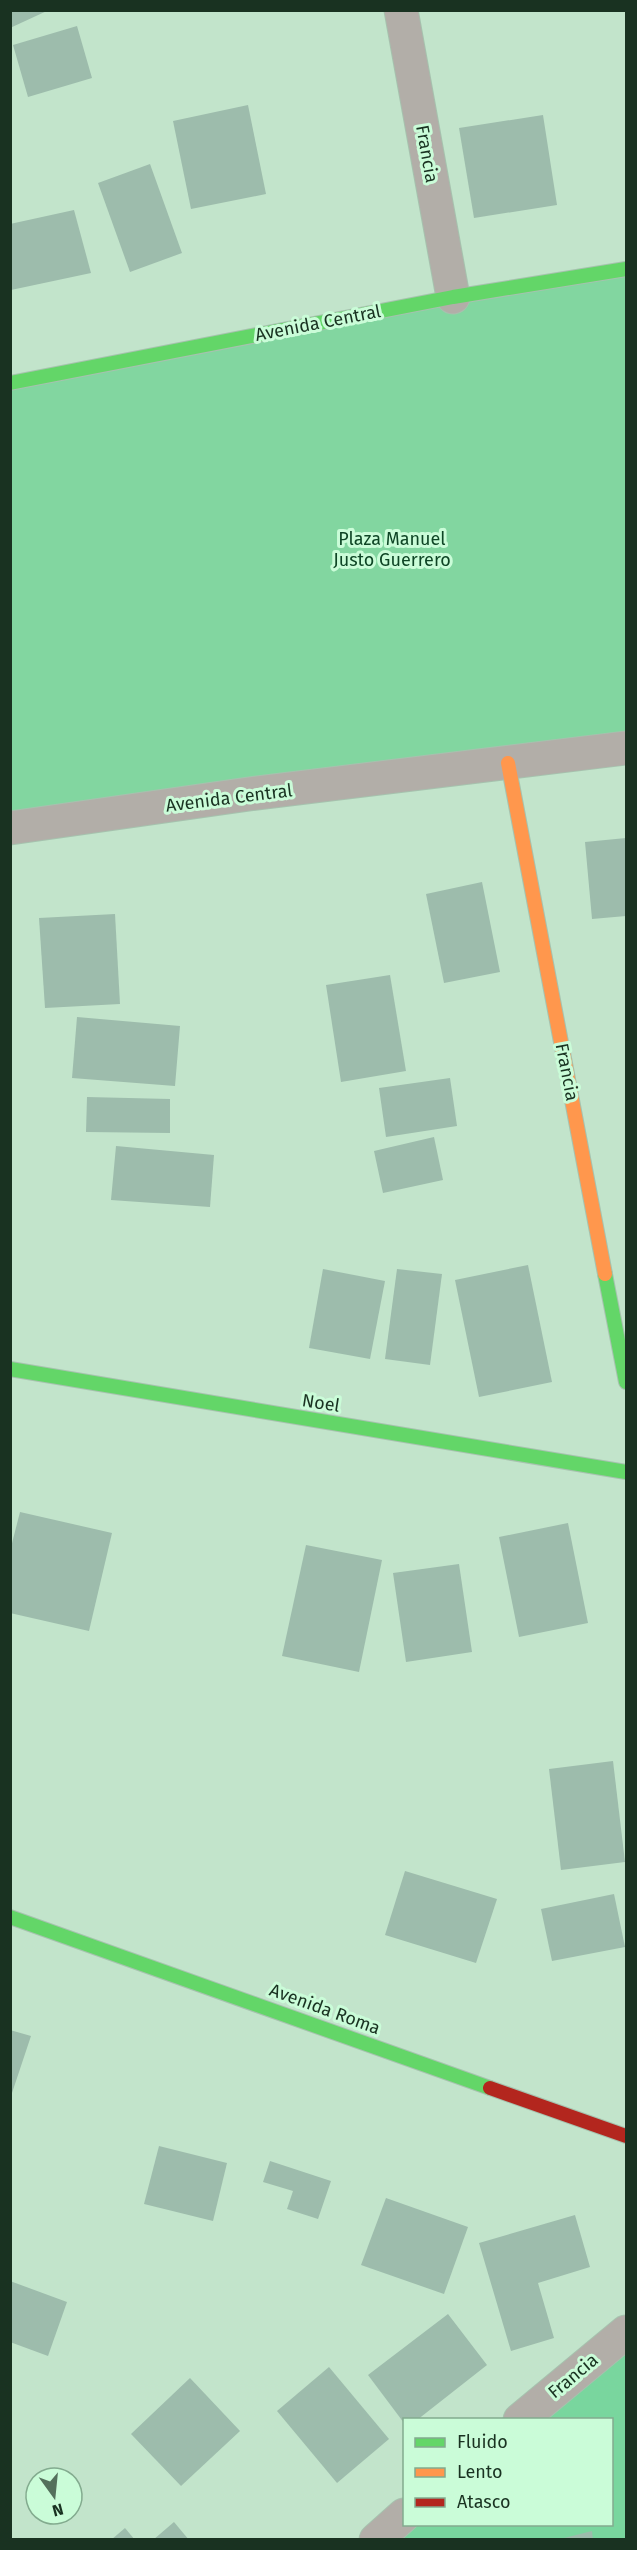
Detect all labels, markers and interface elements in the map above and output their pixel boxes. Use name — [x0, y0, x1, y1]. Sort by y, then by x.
street label: Francia — [411, 123, 443, 185]
street label: Avenida Central — [253, 300, 383, 346]
park label: Plaza Manuel Justo Guerrero — [333, 528, 451, 571]
street label: Avenida Central — [164, 779, 294, 817]
street label: Francia — [551, 1041, 583, 1103]
street label: Noel — [301, 1389, 341, 1417]
street label: Avenida Roma — [267, 1979, 383, 2039]
street label: Francia — [544, 2349, 602, 2403]
legend — [403, 2418, 613, 2526]
text: Fluido — [457, 2431, 508, 2453]
text: Lento — [457, 2461, 503, 2483]
north arrow — [24, 2466, 84, 2526]
text: Atasco — [457, 2491, 510, 2513]
text: N — [50, 2499, 65, 2521]

